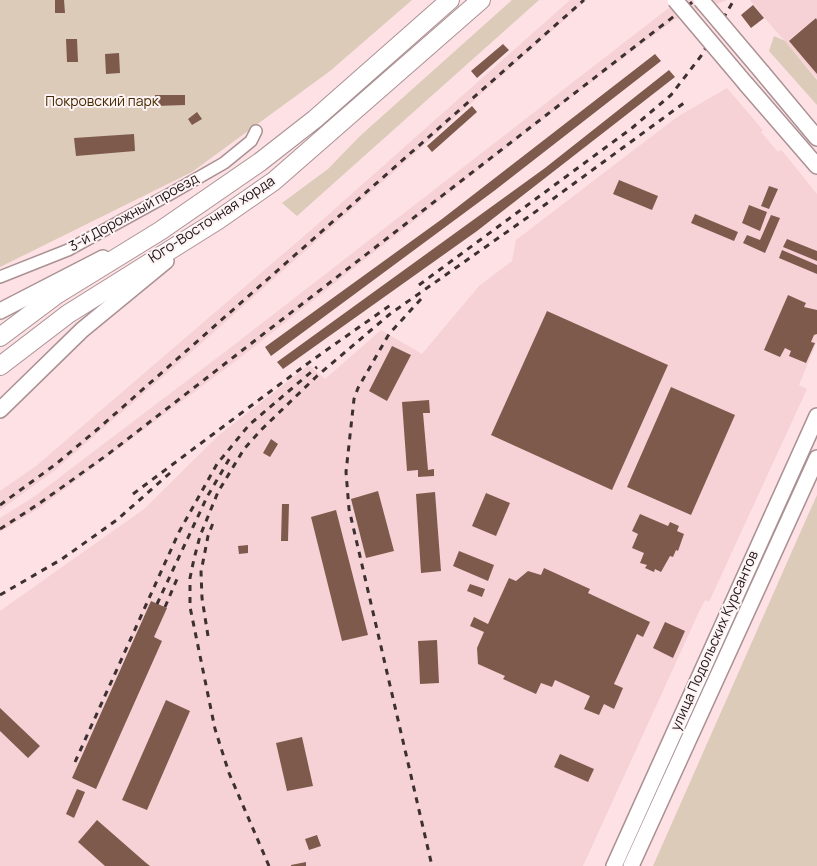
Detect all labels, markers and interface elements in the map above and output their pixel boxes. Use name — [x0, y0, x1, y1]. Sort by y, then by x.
park label: Покровский парк — [45, 94, 159, 110]
street label: 3-й Дорожный проезд — [66, 170, 202, 256]
street label: Юго-Восточная хорда — [146, 173, 278, 267]
street label: улица Подольских Курсантов — [668, 548, 762, 734]

